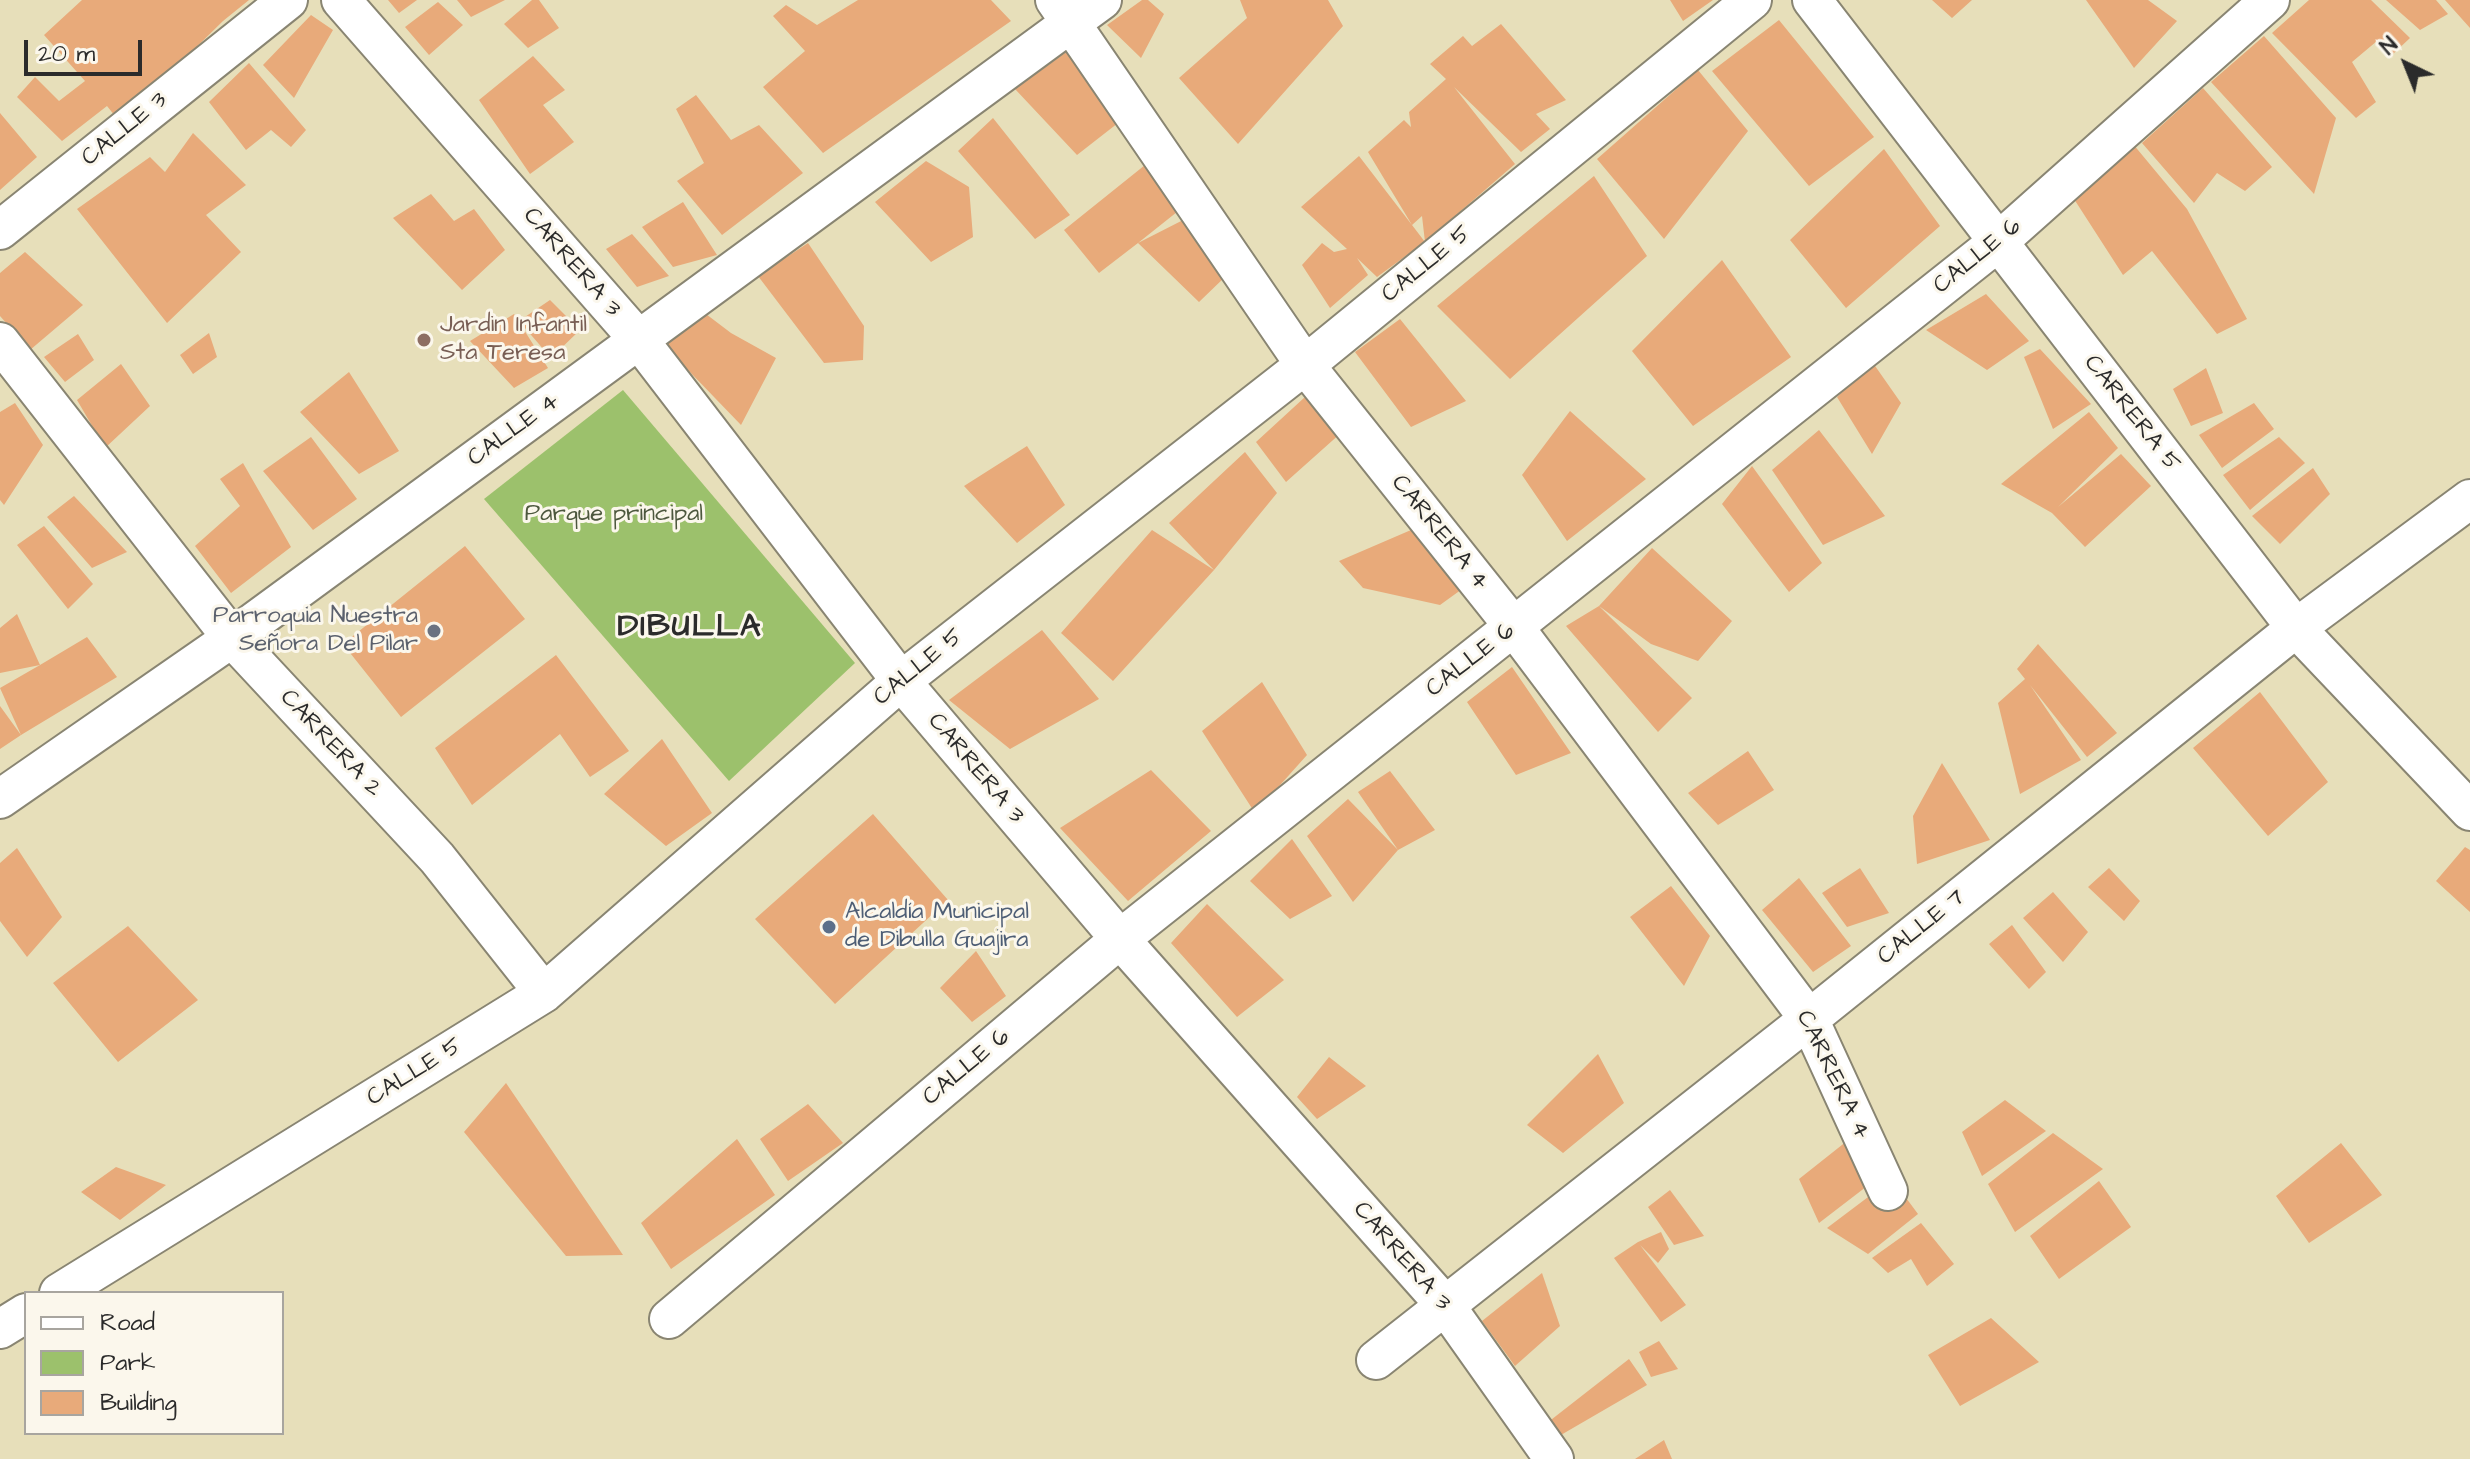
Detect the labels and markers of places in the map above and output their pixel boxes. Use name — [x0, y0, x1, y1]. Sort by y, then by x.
place label: Jardin Infantil Sta Teresa — [440, 312, 587, 368]
marker: Jardin Infantil Sta Teresa — [415, 331, 433, 349]
place label: Parroquia Nuestra Señora Del Pilar — [213, 603, 418, 659]
marker: Parroquia Nuestra Señora Del Pilar — [425, 622, 443, 640]
place label: Alcaldía Municipal de Dibulla Guajira — [845, 899, 1029, 955]
marker: Alcaldía Municipal de Dibulla Guajira — [820, 918, 838, 936]

